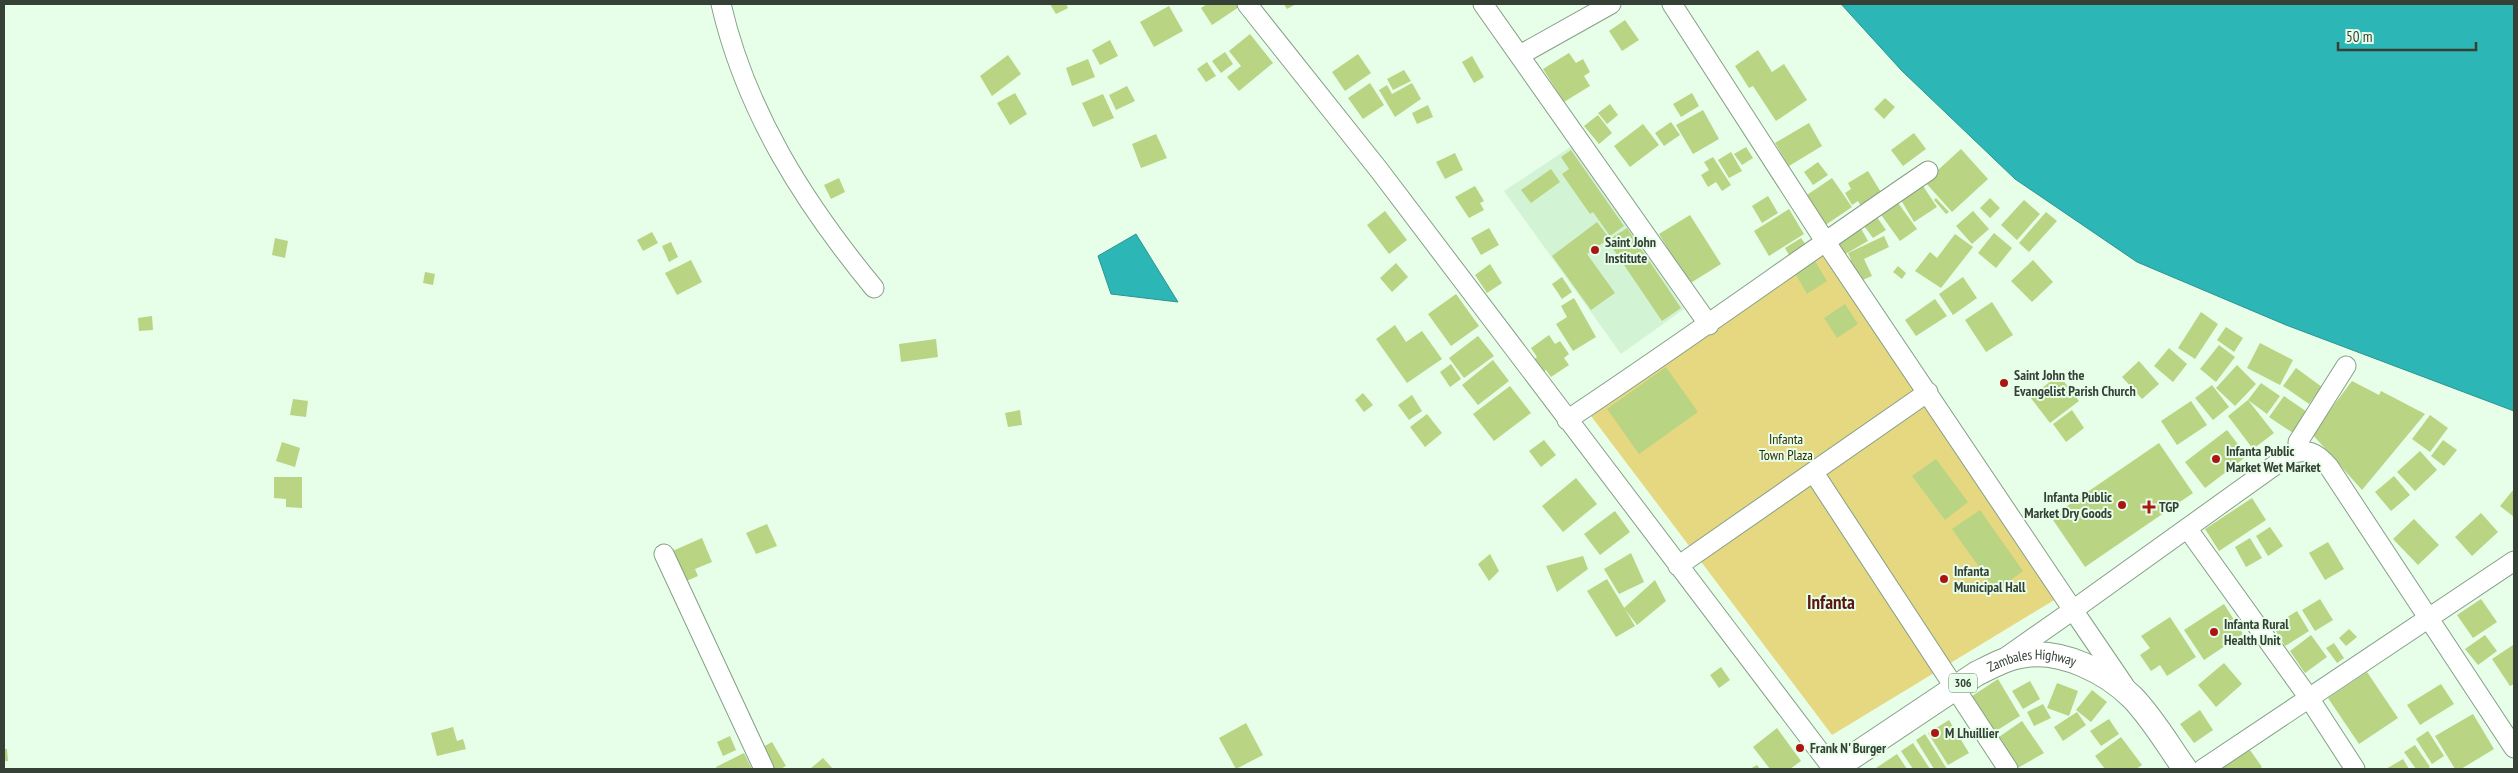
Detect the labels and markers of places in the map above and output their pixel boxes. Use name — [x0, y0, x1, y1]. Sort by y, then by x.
place label: Saint John Institute — [1605, 233, 1656, 267]
marker: Saint John Institute — [1589, 244, 1601, 256]
place label: Saint John the Evangelist Parish Church — [2014, 366, 2136, 400]
marker: Saint John the Evangelist Parish Church — [1998, 377, 2010, 389]
place label: Infanta Public Market Wet Market — [2226, 442, 2321, 476]
marker: Infanta Public Market Wet Market — [2210, 453, 2222, 465]
place label: Infanta Public Market Dry Goods — [2024, 488, 2112, 522]
place label: TGP — [2159, 498, 2179, 516]
marker: Infanta Public Market Dry Goods — [2116, 499, 2128, 511]
marker: TGP — [2143, 501, 2155, 513]
place label: Infanta Municipal Hall — [1954, 562, 2026, 596]
marker: Infanta Municipal Hall — [1938, 573, 1950, 585]
place label: Infanta Rural Health Unit — [2224, 615, 2289, 649]
marker: Infanta Rural Health Unit — [2208, 626, 2220, 638]
place label: M Lhuillier — [1945, 724, 2000, 742]
marker: M Lhuillier — [1929, 727, 1941, 739]
place label: Frank N' Burger — [1810, 739, 1887, 757]
marker: Frank N' Burger — [1794, 742, 1806, 754]

